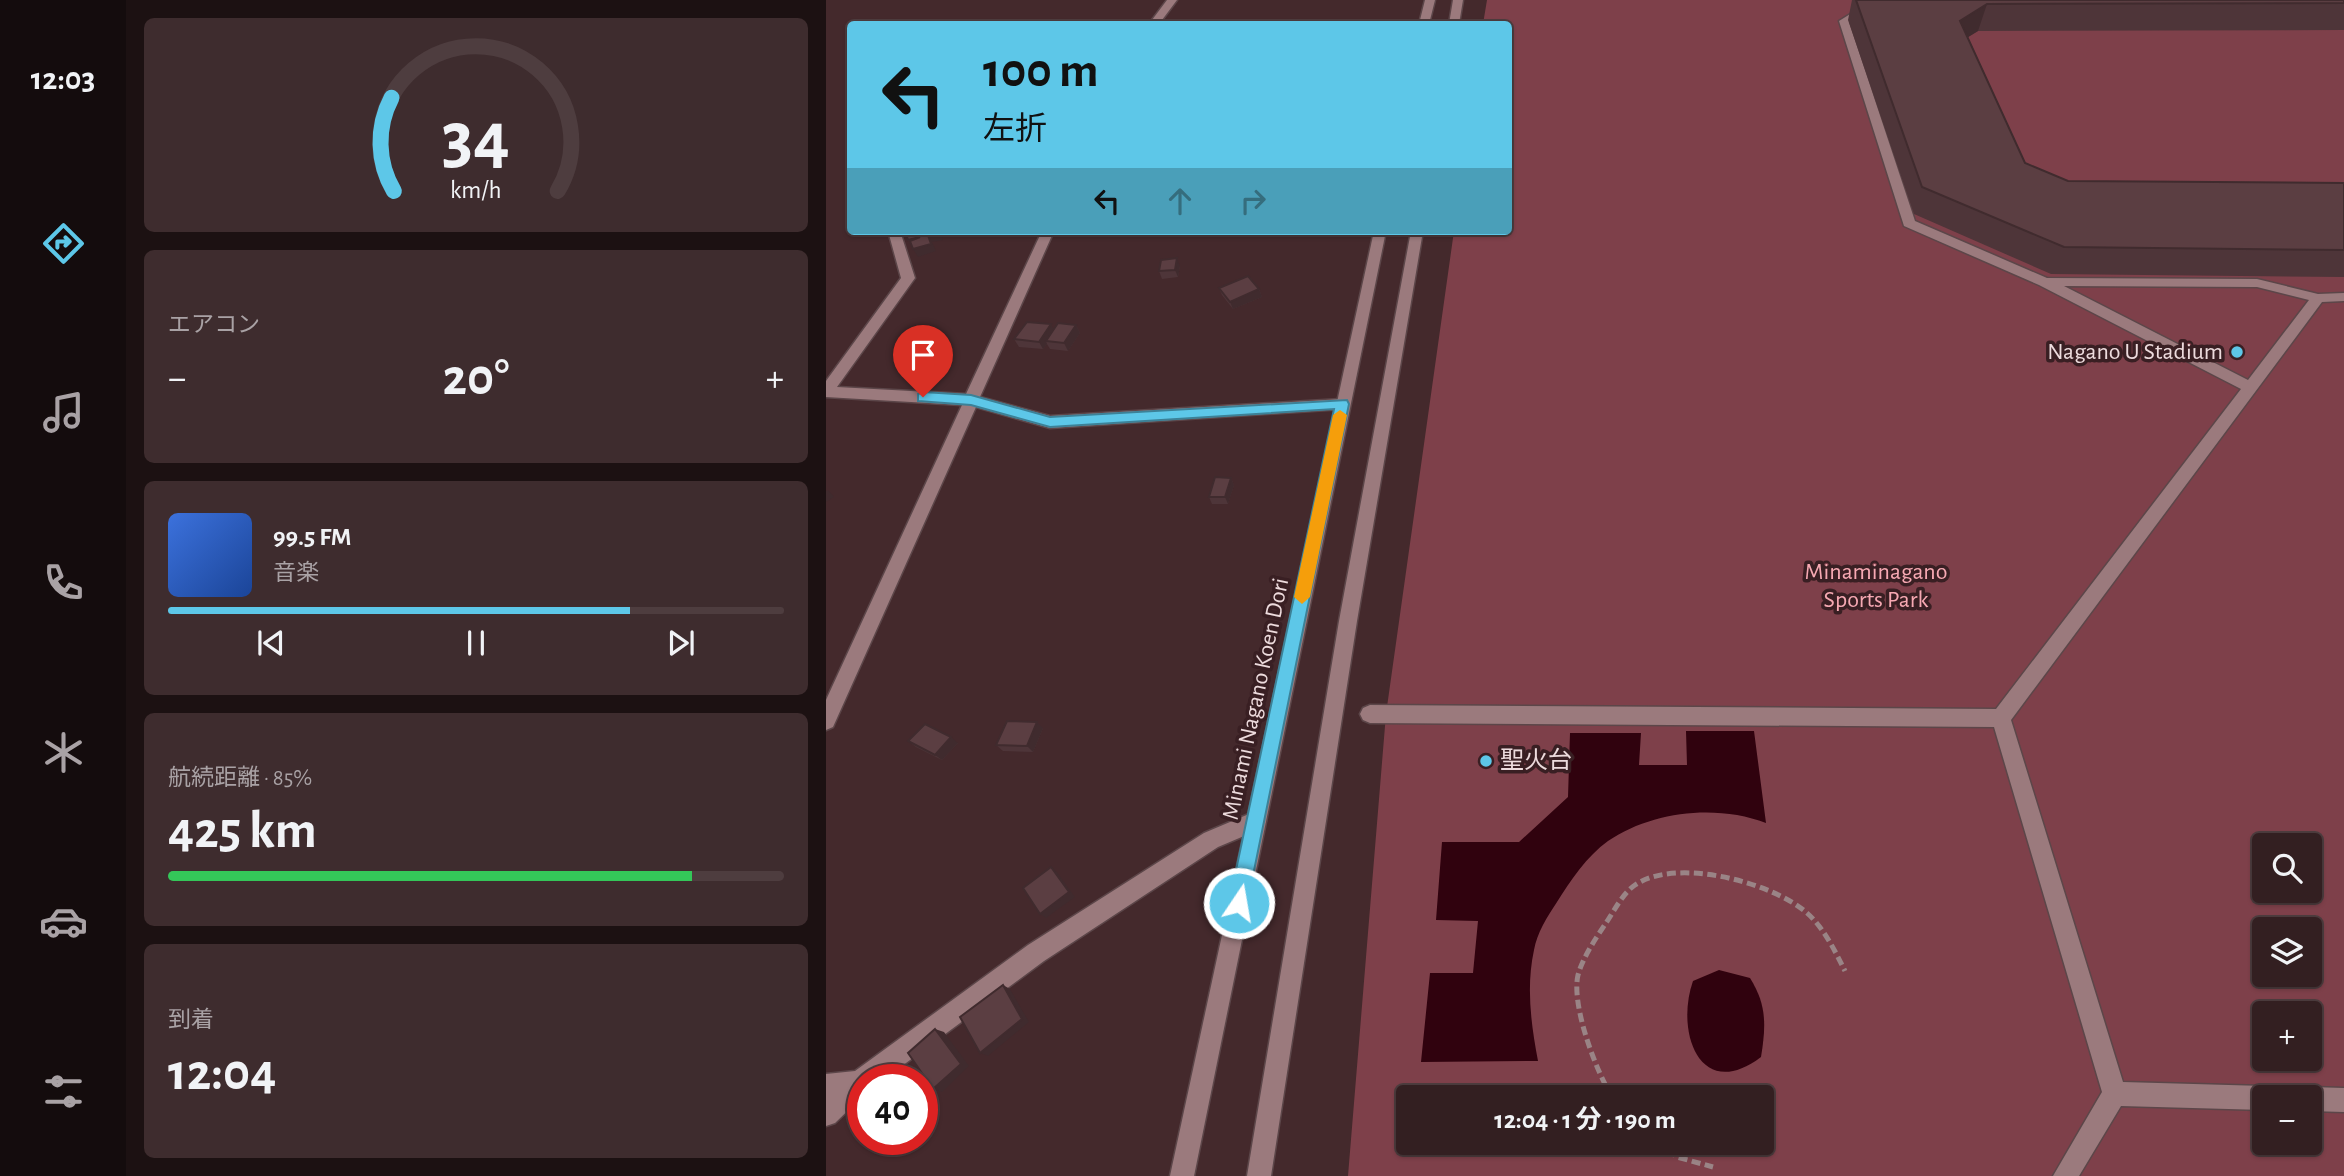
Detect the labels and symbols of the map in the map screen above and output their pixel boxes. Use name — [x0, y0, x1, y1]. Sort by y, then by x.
pin — [893, 325, 953, 397]
place label: Nagano U Stadium — [2047, 340, 2223, 364]
marker: Nagano U Stadium — [2229, 344, 2245, 360]
park label: Minaminagano Sports Park — [1805, 560, 1947, 612]
street label: Minami Nagano Koen Dori — [1219, 576, 1293, 822]
place label: 聖火台 — [1500, 747, 1572, 773]
marker: 聖火台 — [1478, 753, 1494, 769]
position arrow — [1202, 866, 1276, 940]
speed limit sign: 40 — [847, 1064, 938, 1155]

